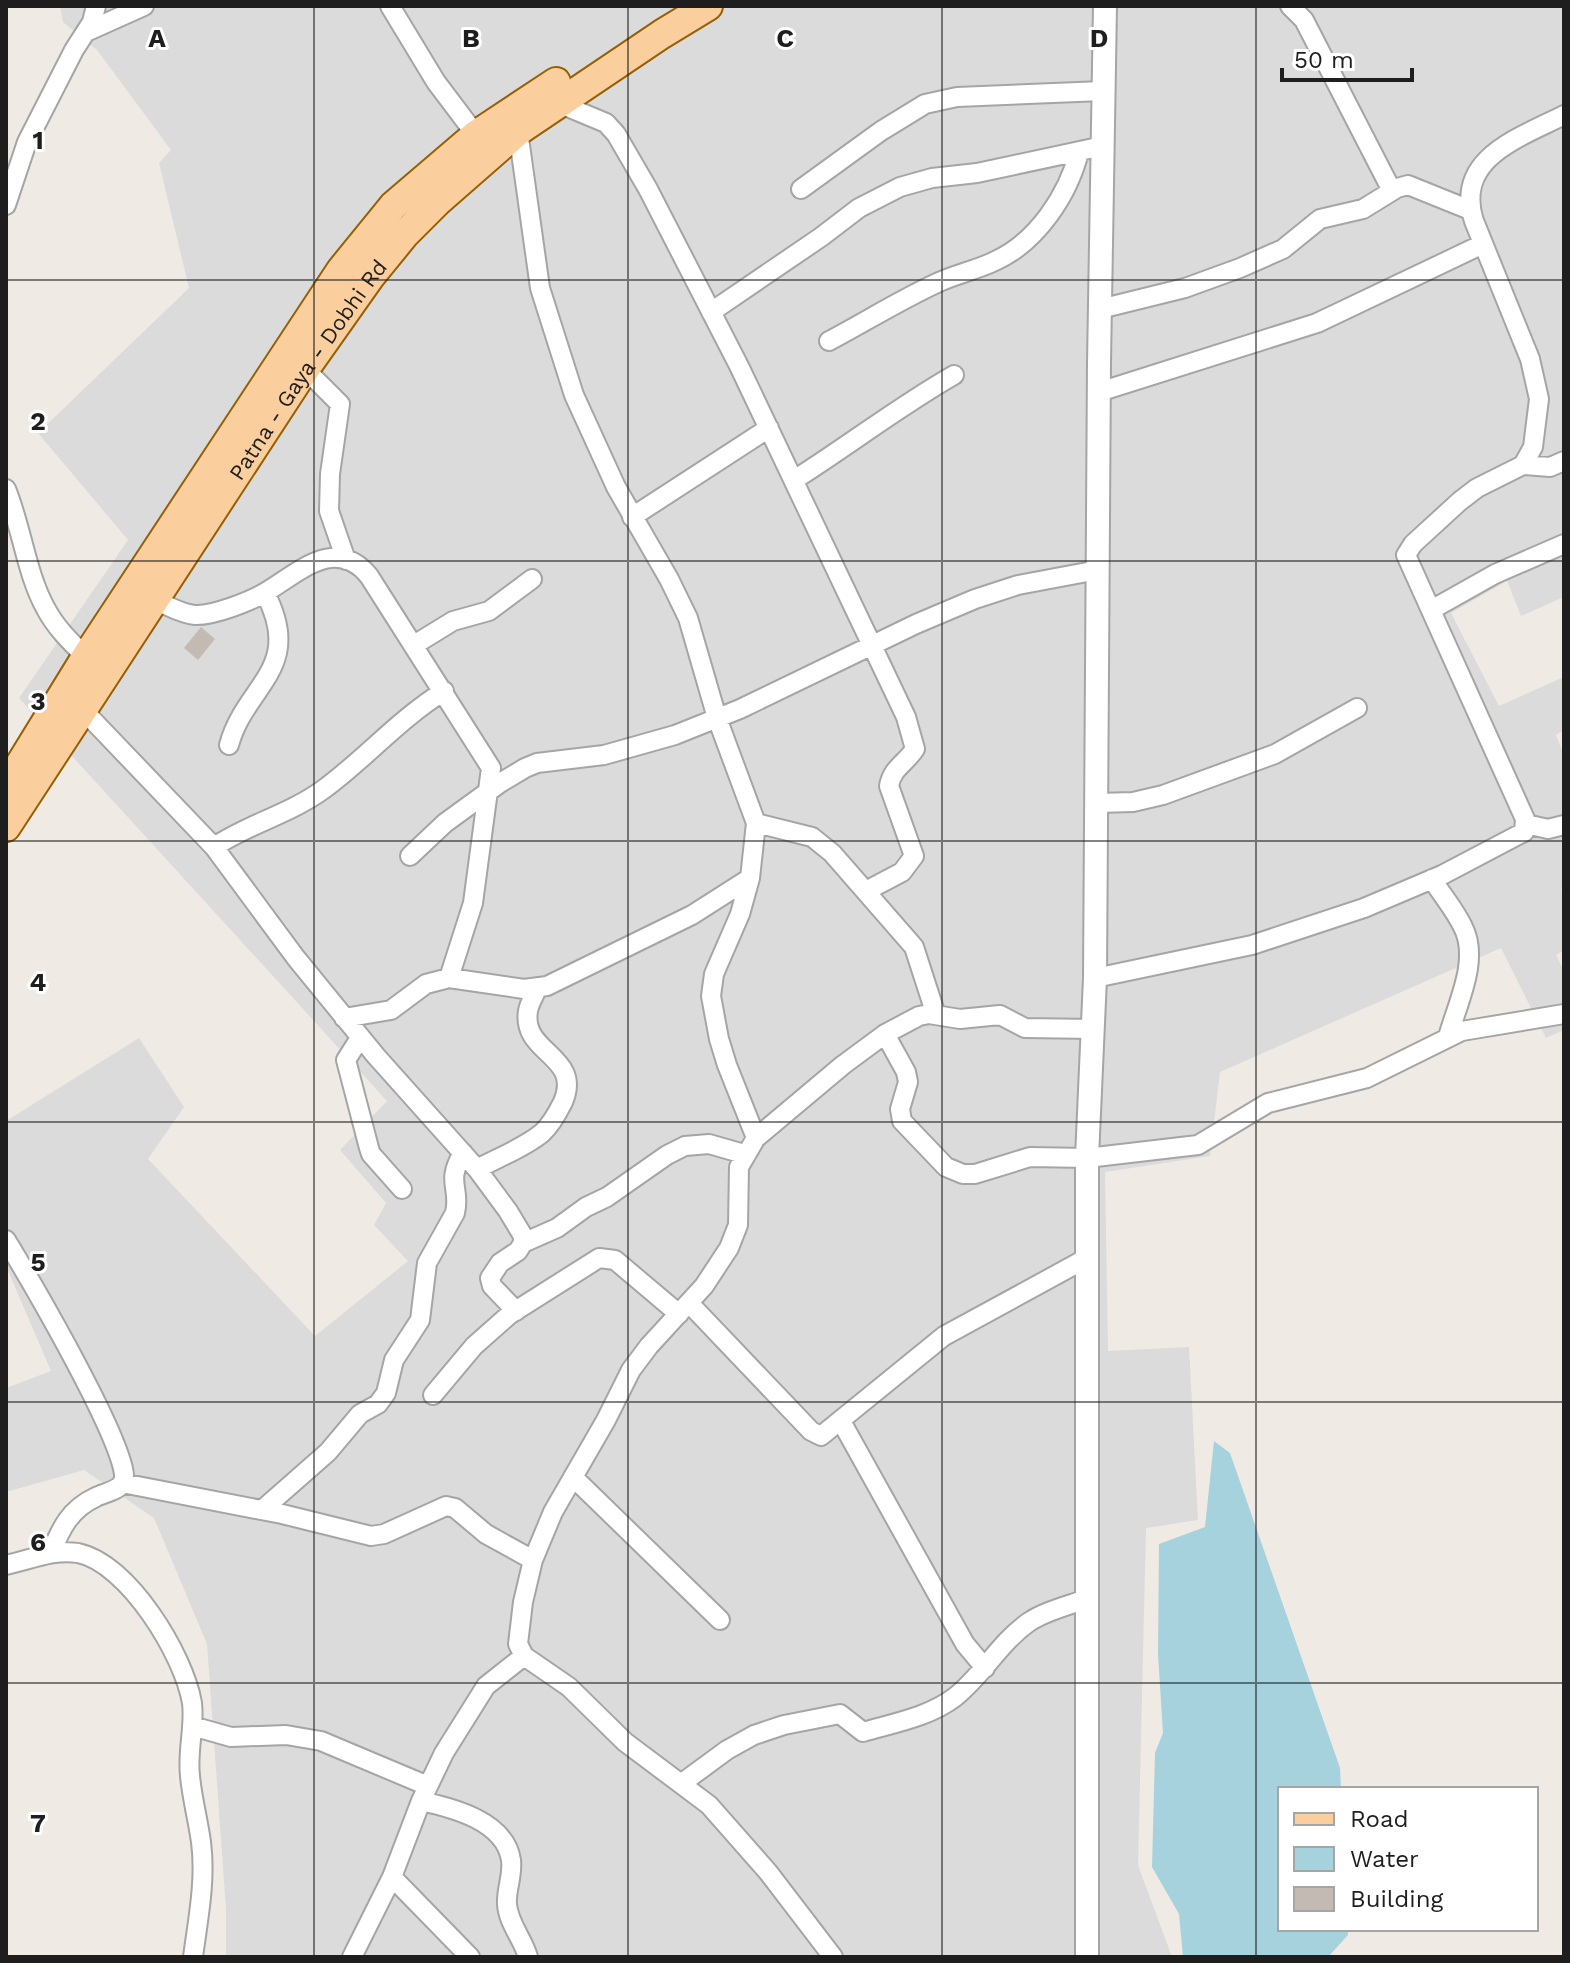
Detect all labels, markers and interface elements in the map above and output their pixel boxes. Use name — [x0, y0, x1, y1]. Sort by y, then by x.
text: A — [148, 23, 166, 53]
text: B — [462, 23, 480, 53]
text: C — [776, 23, 794, 53]
text: D — [1090, 23, 1108, 53]
scale bar — [1282, 32, 1412, 82]
text: 50 m — [1294, 46, 1354, 74]
text: 1 — [32, 125, 44, 155]
street label: Patna - Gaya - Dobhi Rd — [224, 254, 392, 484]
text: 2 — [30, 406, 46, 436]
text: 3 — [30, 686, 46, 716]
text: 4 — [30, 967, 47, 997]
text: 5 — [30, 1247, 46, 1277]
text: 6 — [30, 1527, 46, 1557]
legend — [1278, 1787, 1538, 1931]
text: Road — [1350, 1805, 1409, 1833]
text: 7 — [30, 1808, 46, 1838]
text: Water — [1350, 1845, 1419, 1873]
text: Building — [1350, 1885, 1443, 1913]

